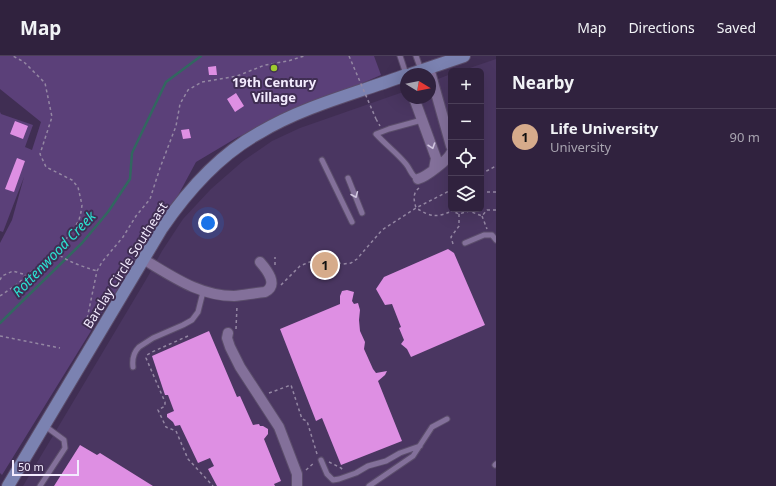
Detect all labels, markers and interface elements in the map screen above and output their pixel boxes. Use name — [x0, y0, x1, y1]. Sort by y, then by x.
text: Map — [20, 15, 61, 41]
text: Map — [577, 18, 606, 37]
text: Directions — [628, 18, 695, 37]
text: Saved — [717, 18, 756, 37]
marker: 19th Century Village — [269, 63, 279, 73]
north arrow — [400, 68, 436, 104]
map controls — [448, 68, 484, 212]
button: + — [448, 68, 484, 104]
text: Nearby — [512, 71, 574, 94]
place label: 19th Century Village — [232, 73, 317, 106]
button: − — [448, 104, 484, 140]
text: Life University — [550, 118, 658, 138]
text: 1 — [521, 128, 529, 146]
text: 90 m — [730, 128, 760, 146]
text: University — [550, 138, 611, 156]
button: locate — [448, 140, 484, 176]
one-way arrow — [427, 143, 435, 150]
button: layers — [448, 176, 484, 212]
one-way arrow — [350, 191, 358, 199]
street label: Barclay Circle Southeast — [79, 198, 171, 332]
water label: Rottenwood Creek — [8, 206, 100, 301]
your location — [198, 213, 218, 233]
pin: 1 — [312, 250, 338, 280]
scale bar — [12, 458, 79, 477]
text: 50 m — [18, 459, 44, 474]

